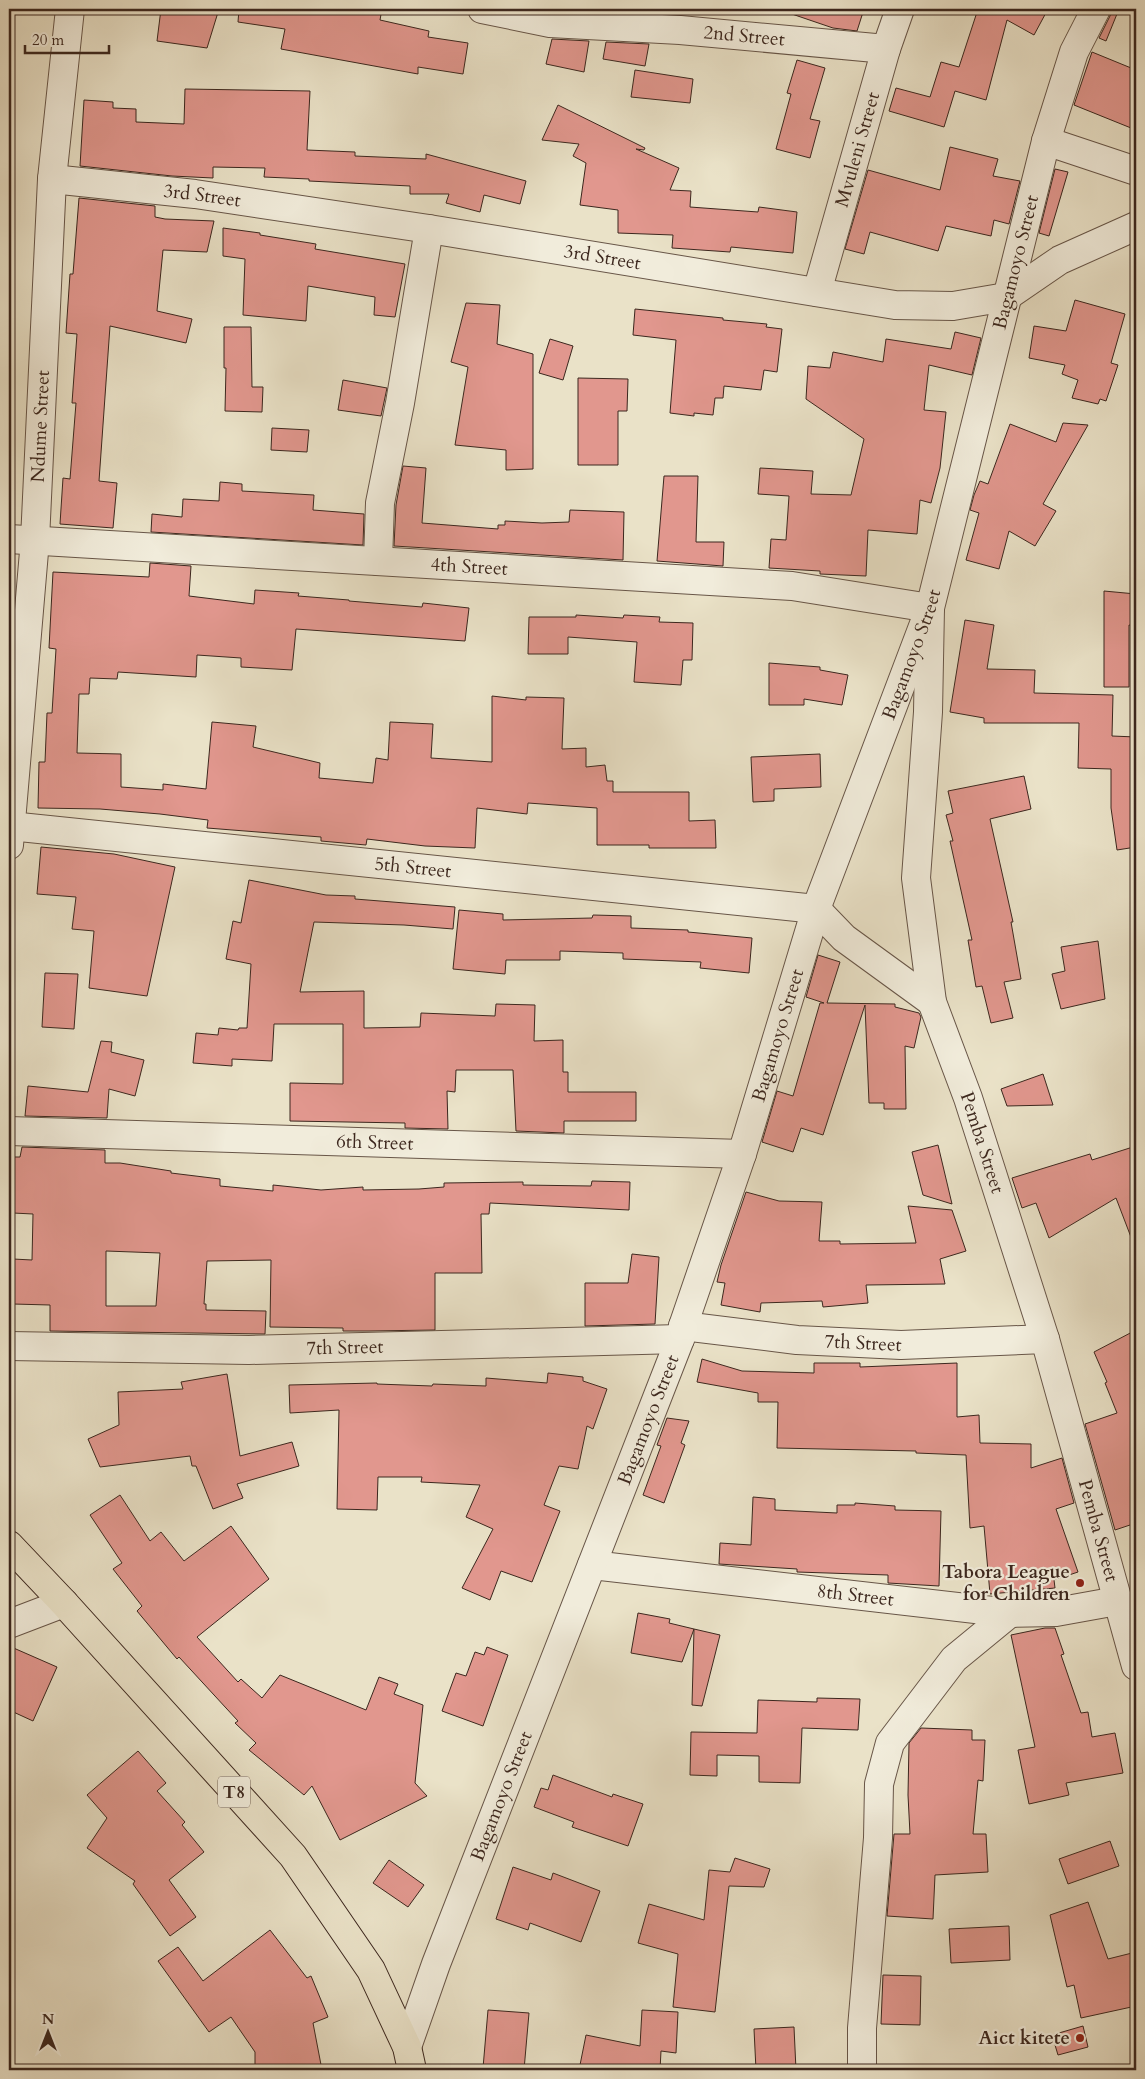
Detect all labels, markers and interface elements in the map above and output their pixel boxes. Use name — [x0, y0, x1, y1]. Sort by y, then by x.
street label: 2nd Street — [702, 19, 786, 53]
scale bar — [25, 22, 109, 54]
text: 20 m — [32, 30, 64, 50]
street label: Mvuleni Street — [829, 89, 886, 210]
street label: 3rd Street — [162, 178, 242, 214]
street label: Bagamoyo Street — [987, 192, 1045, 332]
street label: 3rd Street — [562, 238, 643, 276]
street label: Ndume Street — [25, 369, 56, 483]
street label: 4th Street — [430, 551, 508, 582]
street label: Bagamoyo Street — [876, 586, 947, 724]
street label: 5th Street — [373, 851, 453, 884]
street label: Bagamoyo Street — [746, 966, 810, 1105]
street label: Pemba Street — [954, 1088, 1011, 1197]
street label: 6th Street — [336, 1128, 414, 1157]
street label: 7th Street — [824, 1328, 902, 1358]
street label: 7th Street — [306, 1334, 384, 1362]
street label: Bagamoyo Street — [611, 1351, 686, 1489]
street label: Pemba Street — [1072, 1476, 1125, 1585]
place label: Tabora League for Children — [942, 1559, 1071, 1607]
marker: Tabora League for Children — [1074, 1577, 1086, 1589]
street label: 8th Street — [815, 1578, 895, 1613]
street label: Bagamoyo Street — [464, 1727, 539, 1865]
road number: T8 — [218, 1776, 250, 1808]
north arrow — [22, 2006, 72, 2056]
text: N — [42, 2010, 54, 2029]
place label: Aict kitete — [979, 2025, 1070, 2051]
marker: Aict kitete — [1074, 2032, 1086, 2044]

